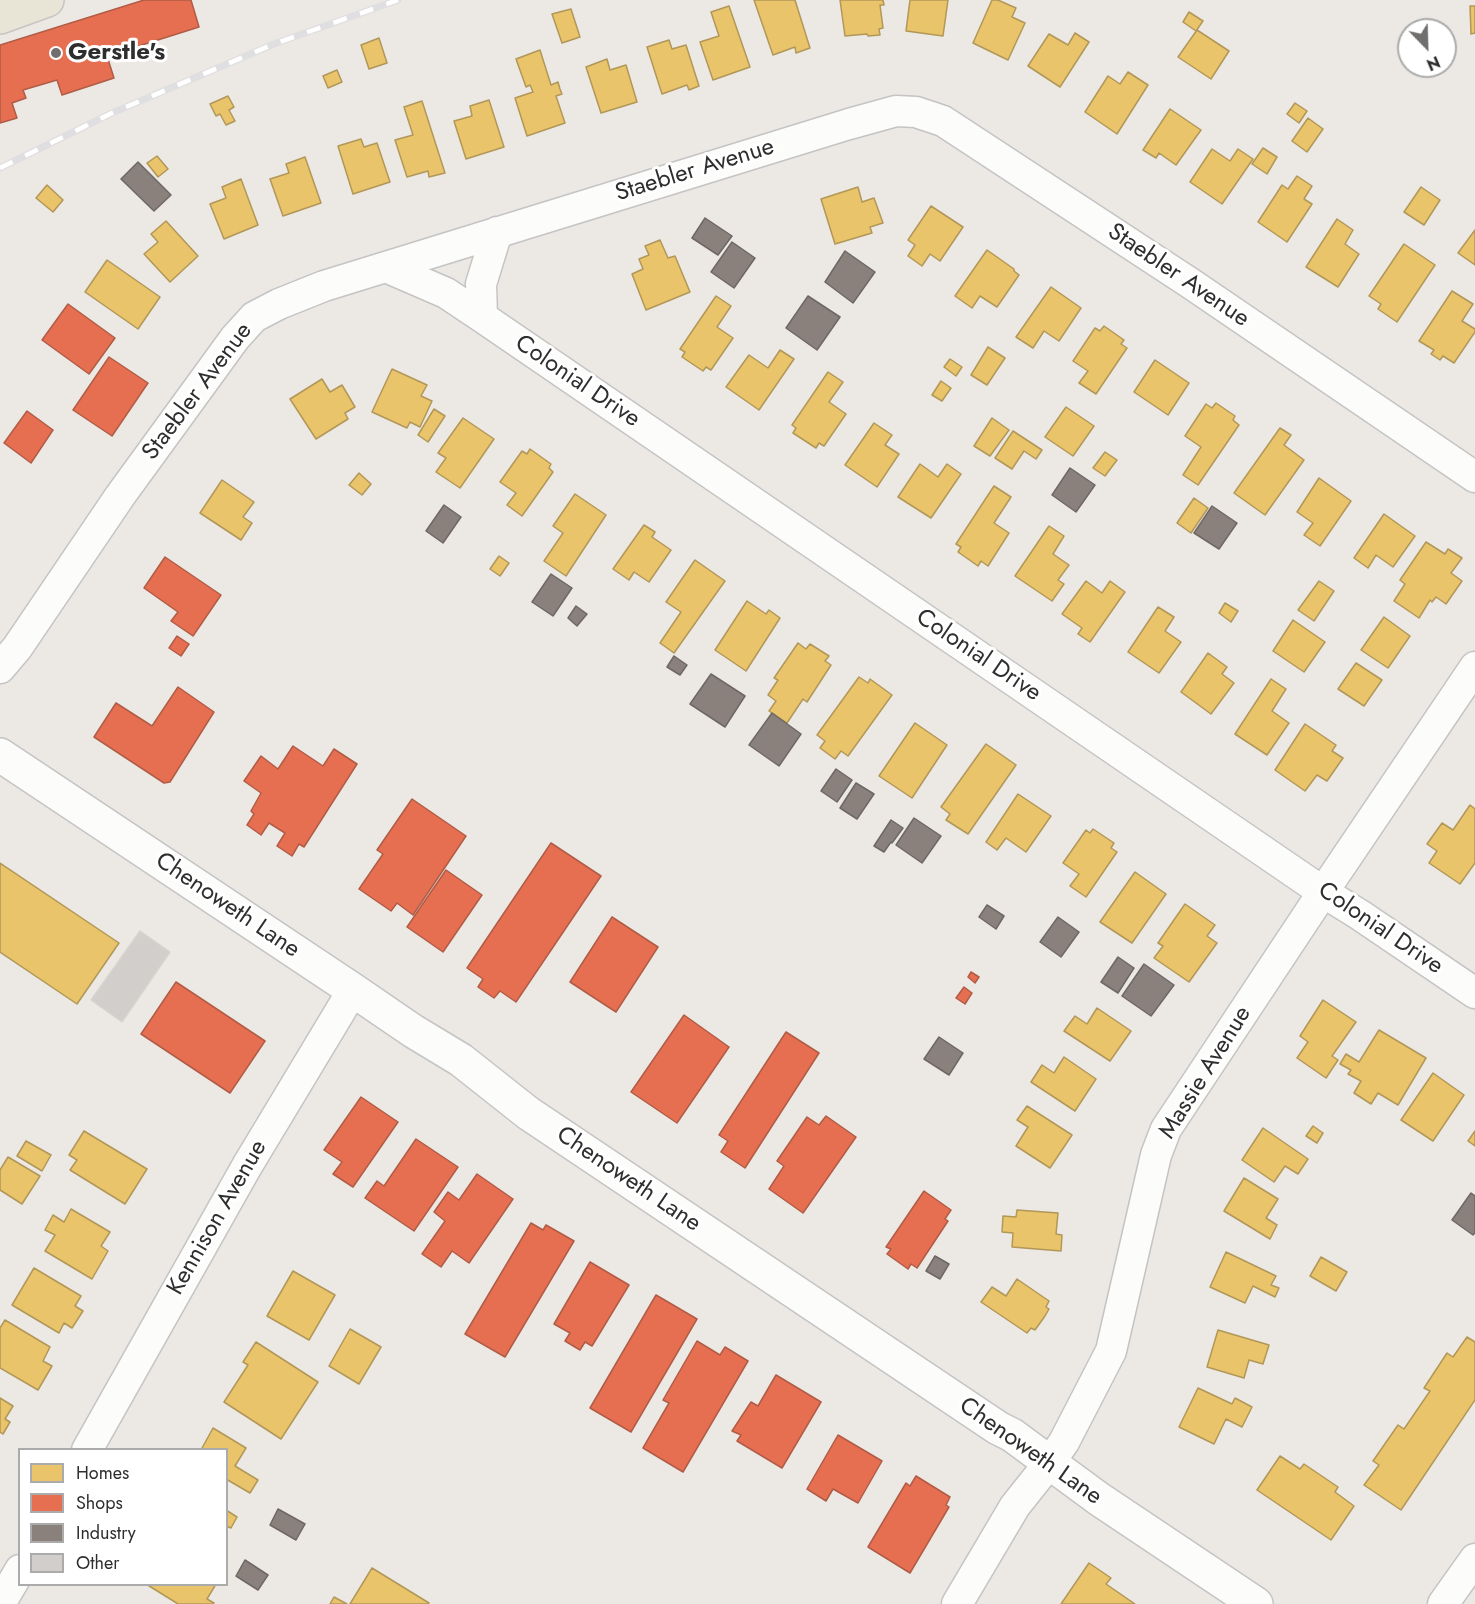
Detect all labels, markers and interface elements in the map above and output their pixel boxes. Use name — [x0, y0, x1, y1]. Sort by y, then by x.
north arrow — [1397, 18, 1457, 78]
place label: Gerstle's — [68, 39, 165, 67]
marker: Gerstle's — [49, 46, 63, 60]
text: N — [1423, 50, 1444, 76]
street label: Staebler Avenue — [612, 133, 778, 209]
street label: Staebler Avenue — [1102, 218, 1254, 334]
street label: Staebler Avenue — [137, 318, 259, 466]
street label: Colonial Drive — [509, 330, 645, 434]
street label: Colonial Drive — [910, 604, 1046, 708]
street label: Chenoweth Lane — [149, 847, 305, 965]
street label: Colonial Drive — [1312, 877, 1448, 981]
street label: Massie Avenue — [1154, 1001, 1258, 1145]
street label: Chenoweth Lane — [550, 1121, 706, 1239]
street label: Kennison Avenue — [162, 1135, 274, 1301]
street label: Chenoweth Lane — [953, 1392, 1107, 1512]
legend — [18, 1448, 228, 1586]
text: Homes — [76, 1460, 129, 1486]
text: Shops — [76, 1490, 123, 1516]
text: Industry — [76, 1520, 136, 1546]
text: Other — [76, 1550, 119, 1576]

